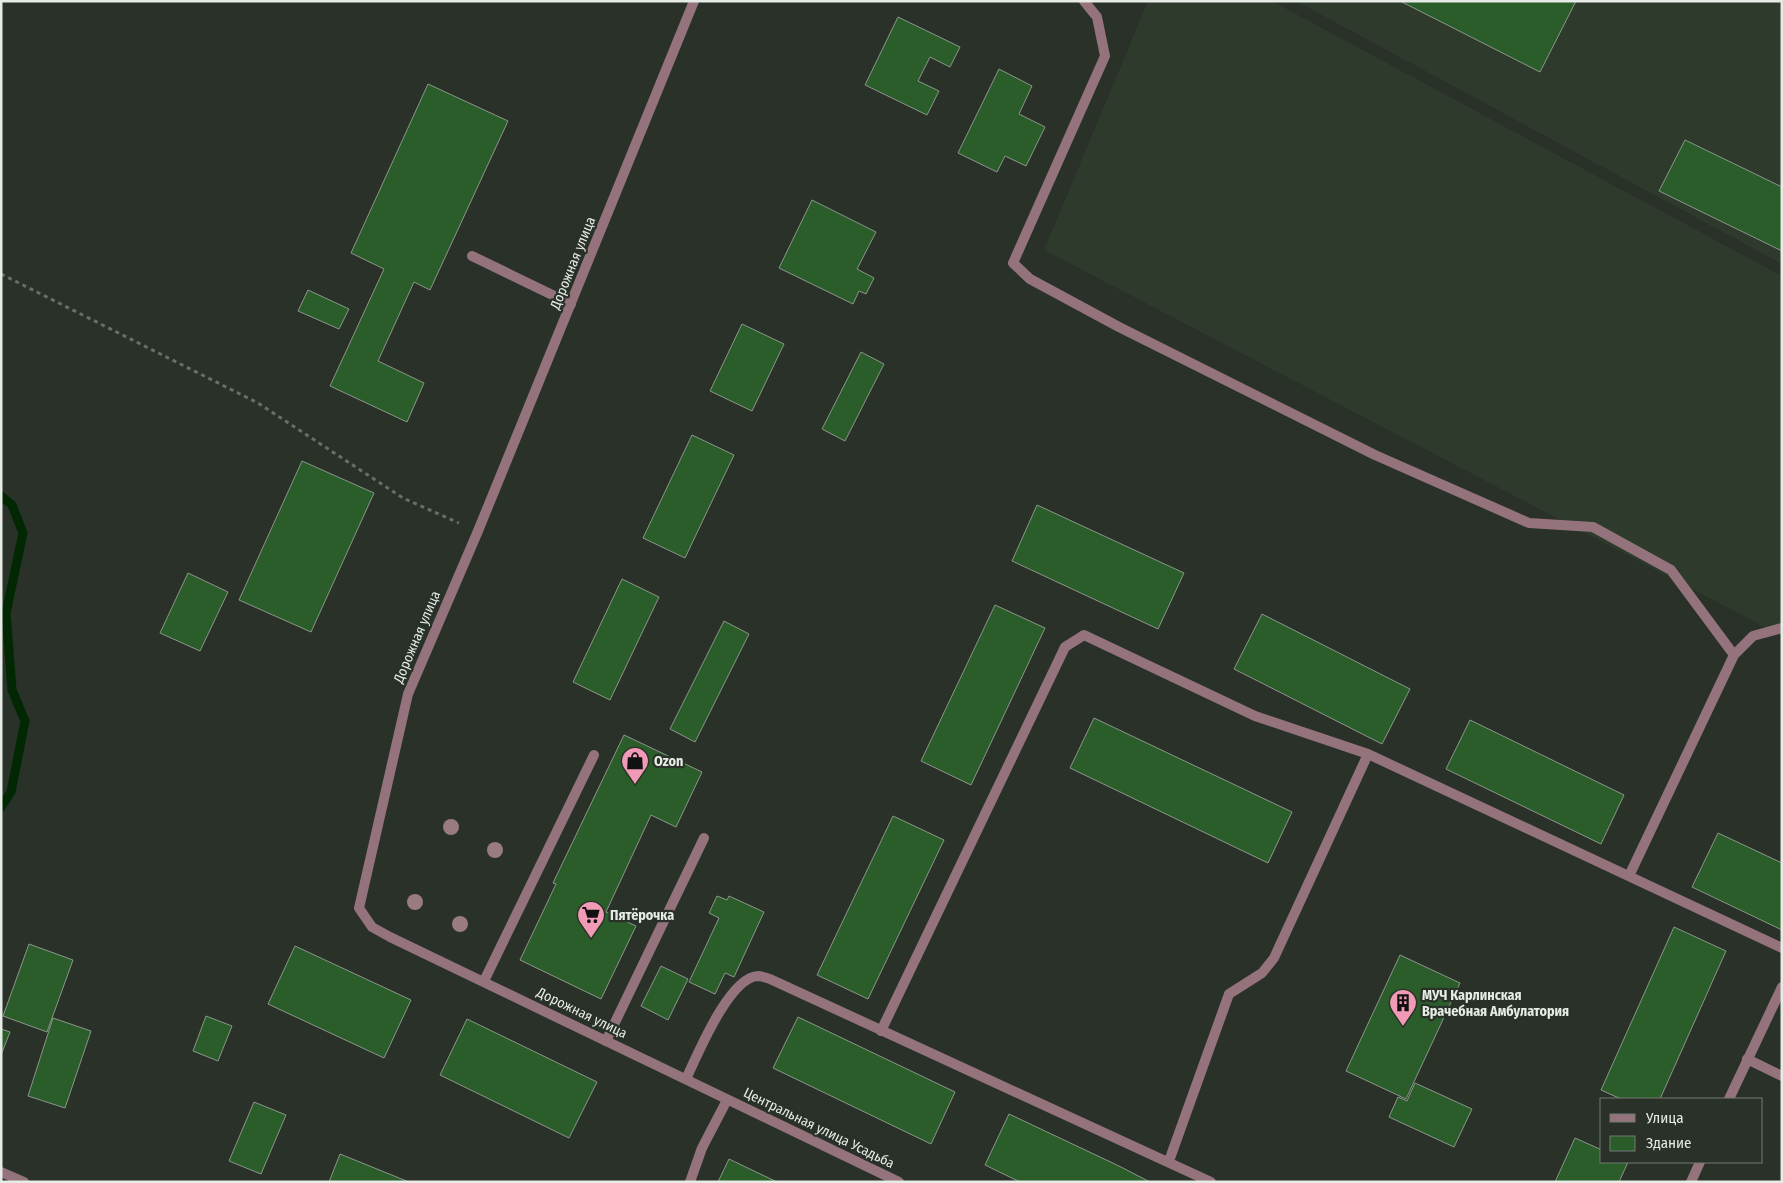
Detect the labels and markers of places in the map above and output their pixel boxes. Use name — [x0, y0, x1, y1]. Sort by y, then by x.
shop icon: Ozon — [620, 746, 650, 785]
place label: Ozon — [654, 753, 683, 770]
supermarket icon: Пятёрочка — [576, 900, 606, 939]
place label: Пятёрочка — [610, 907, 674, 924]
place label: МУЧ Карлинская Врачебная Амбулатория — [1422, 987, 1569, 1020]
building icon: МУЧ Карлинская Врачебная Амбулатория — [1388, 988, 1418, 1027]

